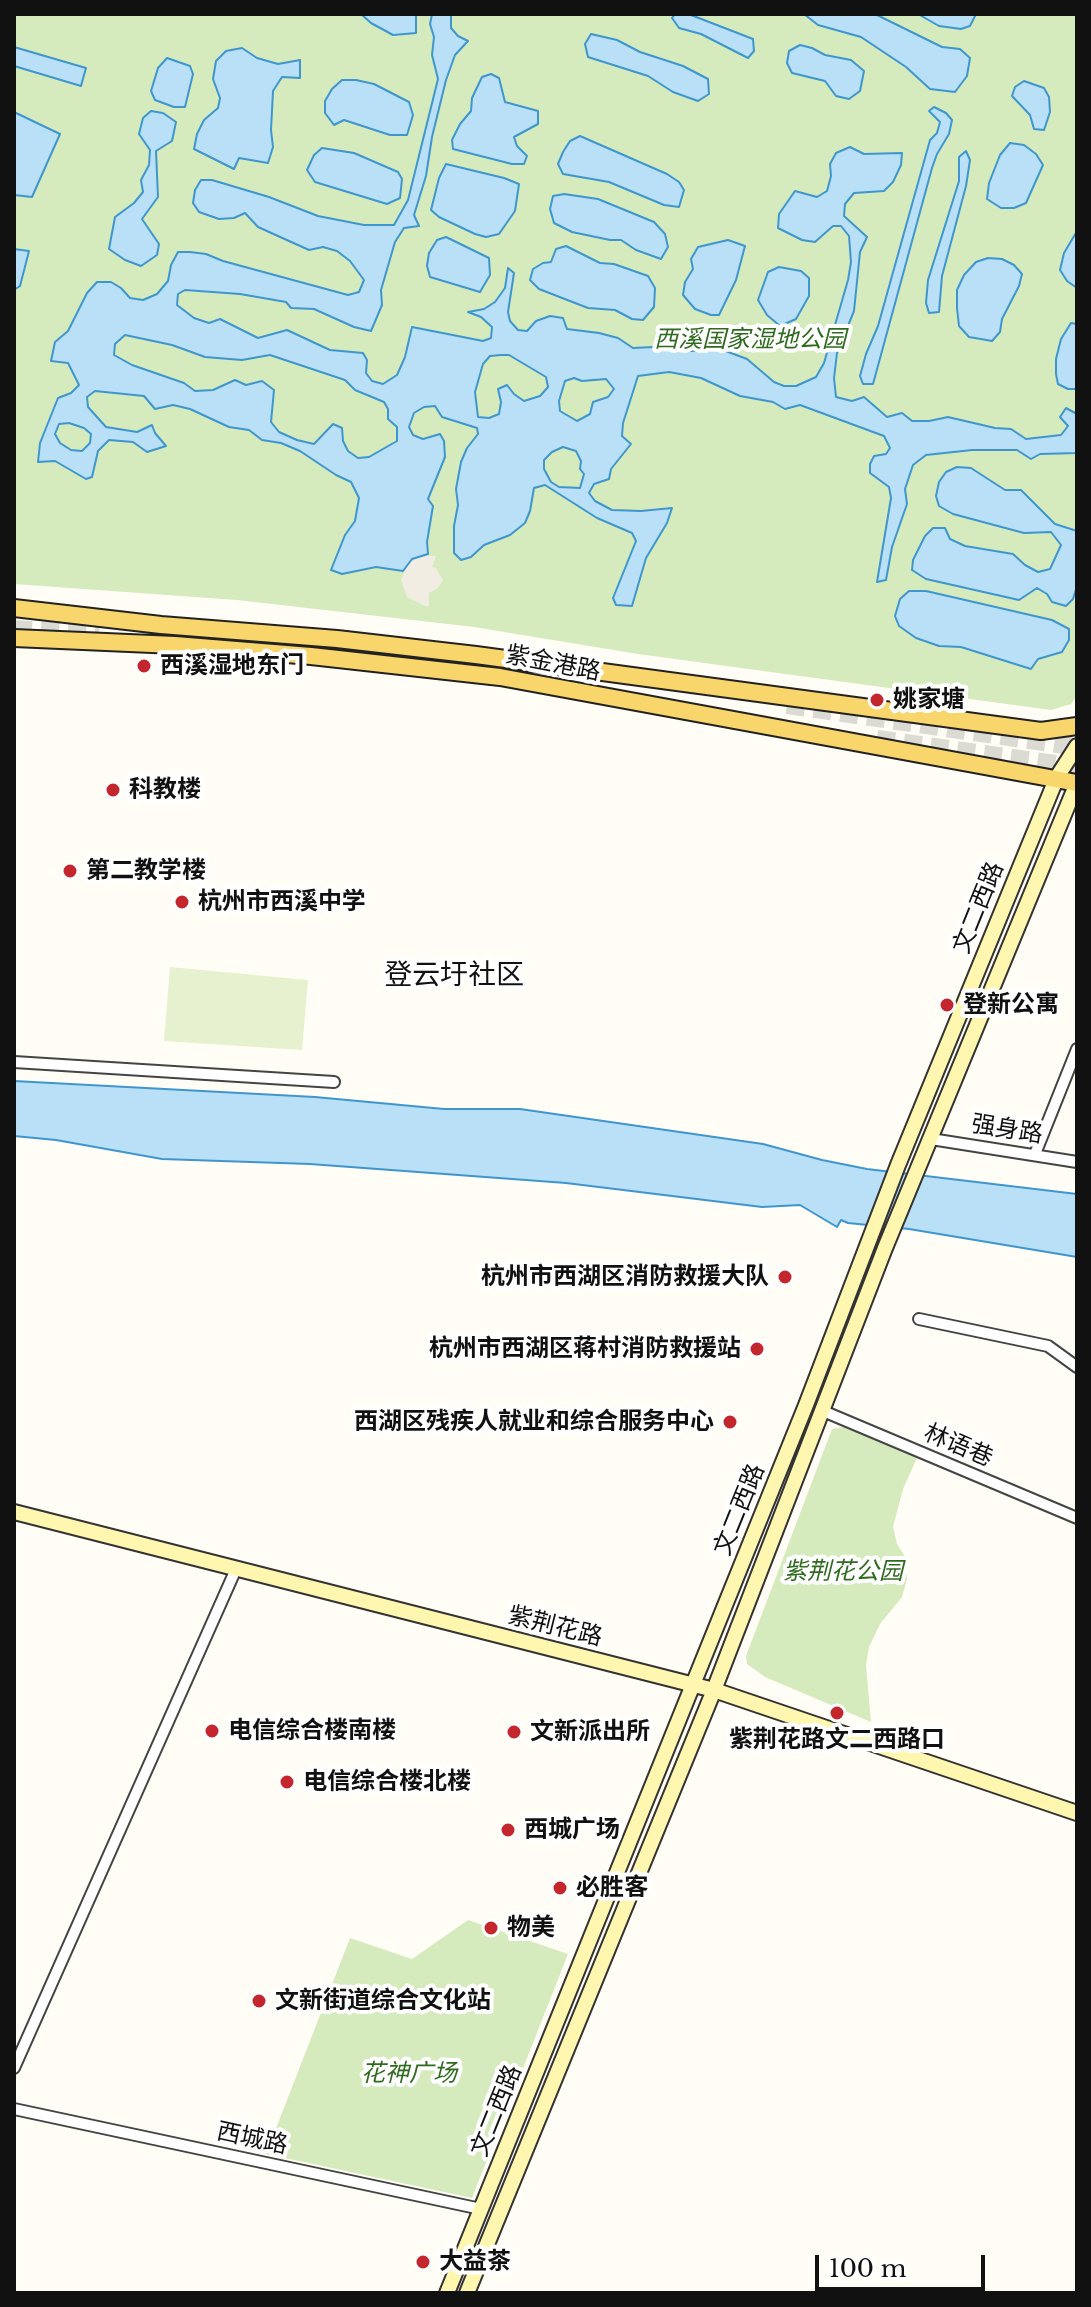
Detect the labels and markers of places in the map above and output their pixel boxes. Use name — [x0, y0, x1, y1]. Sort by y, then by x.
place label: 西溪湿地东门 — [160, 652, 304, 680]
marker: 西溪湿地东门 — [135, 657, 153, 675]
place label: 姚家塘 — [893, 686, 965, 714]
marker: 姚家塘 — [868, 691, 886, 709]
place label: 科教楼 — [129, 776, 201, 804]
marker: 科教楼 — [104, 781, 122, 799]
place label: 第二教学楼 — [86, 857, 206, 885]
marker: 第二教学楼 — [61, 862, 79, 880]
place label: 杭州市西溪中学 — [198, 888, 366, 916]
marker: 杭州市西溪中学 — [173, 893, 191, 911]
place label: 登新公寓 — [963, 991, 1059, 1019]
marker: 登新公寓 — [938, 996, 956, 1014]
place label: 杭州市西湖区消防救援大队 — [481, 1263, 769, 1291]
marker: 杭州市西湖区消防救援大队 — [776, 1268, 794, 1286]
place label: 杭州市西湖区蒋村消防救援站 — [429, 1335, 741, 1363]
marker: 杭州市西湖区蒋村消防救援站 — [748, 1340, 766, 1358]
place label: 西湖区残疾人就业和综合服务中心 — [354, 1408, 714, 1436]
marker: 西湖区残疾人就业和综合服务中心 — [721, 1413, 739, 1431]
marker: 紫荆花路文二西路口 — [828, 1704, 846, 1722]
place label: 电信综合楼南楼 — [228, 1717, 396, 1745]
place label: 文新派出所 — [530, 1718, 650, 1746]
marker: 电信综合楼南楼 — [203, 1722, 221, 1740]
marker: 文新派出所 — [505, 1723, 523, 1741]
place label: 紫荆花路文二西路口 — [729, 1726, 945, 1754]
place label: 电信综合楼北楼 — [303, 1768, 471, 1796]
marker: 电信综合楼北楼 — [278, 1773, 296, 1791]
place label: 西城广场 — [524, 1816, 620, 1844]
marker: 西城广场 — [499, 1821, 517, 1839]
place label: 必胜客 — [576, 1874, 648, 1902]
marker: 必胜客 — [551, 1879, 569, 1897]
place label: 物美 — [507, 1914, 555, 1942]
marker: 物美 — [482, 1919, 500, 1937]
place label: 文新街道综合文化站 — [275, 1987, 491, 2015]
marker: 文新街道综合文化站 — [250, 1992, 268, 2010]
place label: 大益茶 — [439, 2248, 511, 2276]
marker: 大益茶 — [414, 2253, 432, 2271]

